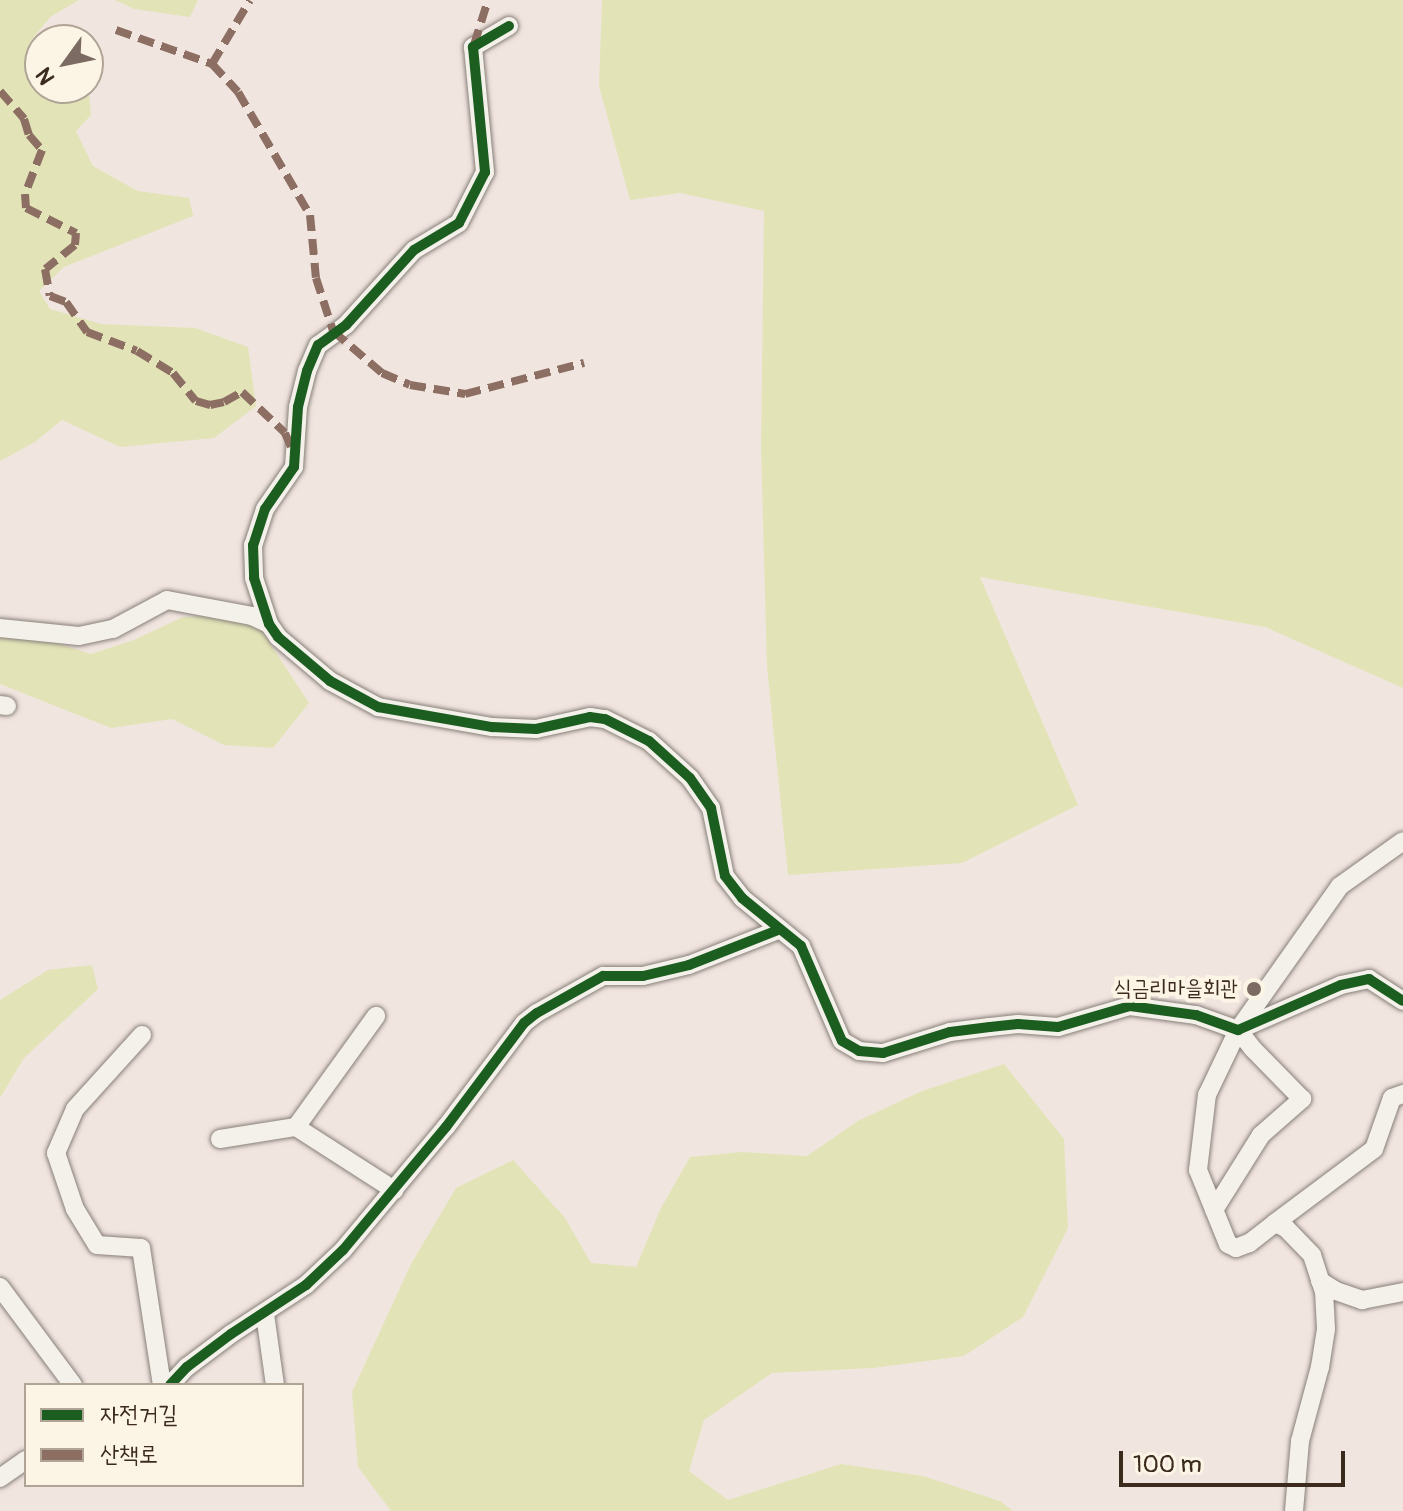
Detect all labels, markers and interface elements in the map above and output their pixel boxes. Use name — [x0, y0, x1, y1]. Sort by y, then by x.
north arrow — [24, 24, 104, 104]
text: N — [30, 62, 61, 90]
place label: 식금리마을회관 — [1114, 976, 1238, 1002]
marker: 식금리마을회관 — [1245, 980, 1263, 998]
legend — [24, 1383, 304, 1487]
text: 자전거길 — [100, 1400, 177, 1429]
scale bar — [1123, 1435, 1349, 1485]
text: 산책로 — [100, 1440, 158, 1469]
text: 100 m — [1133, 1450, 1202, 1479]

